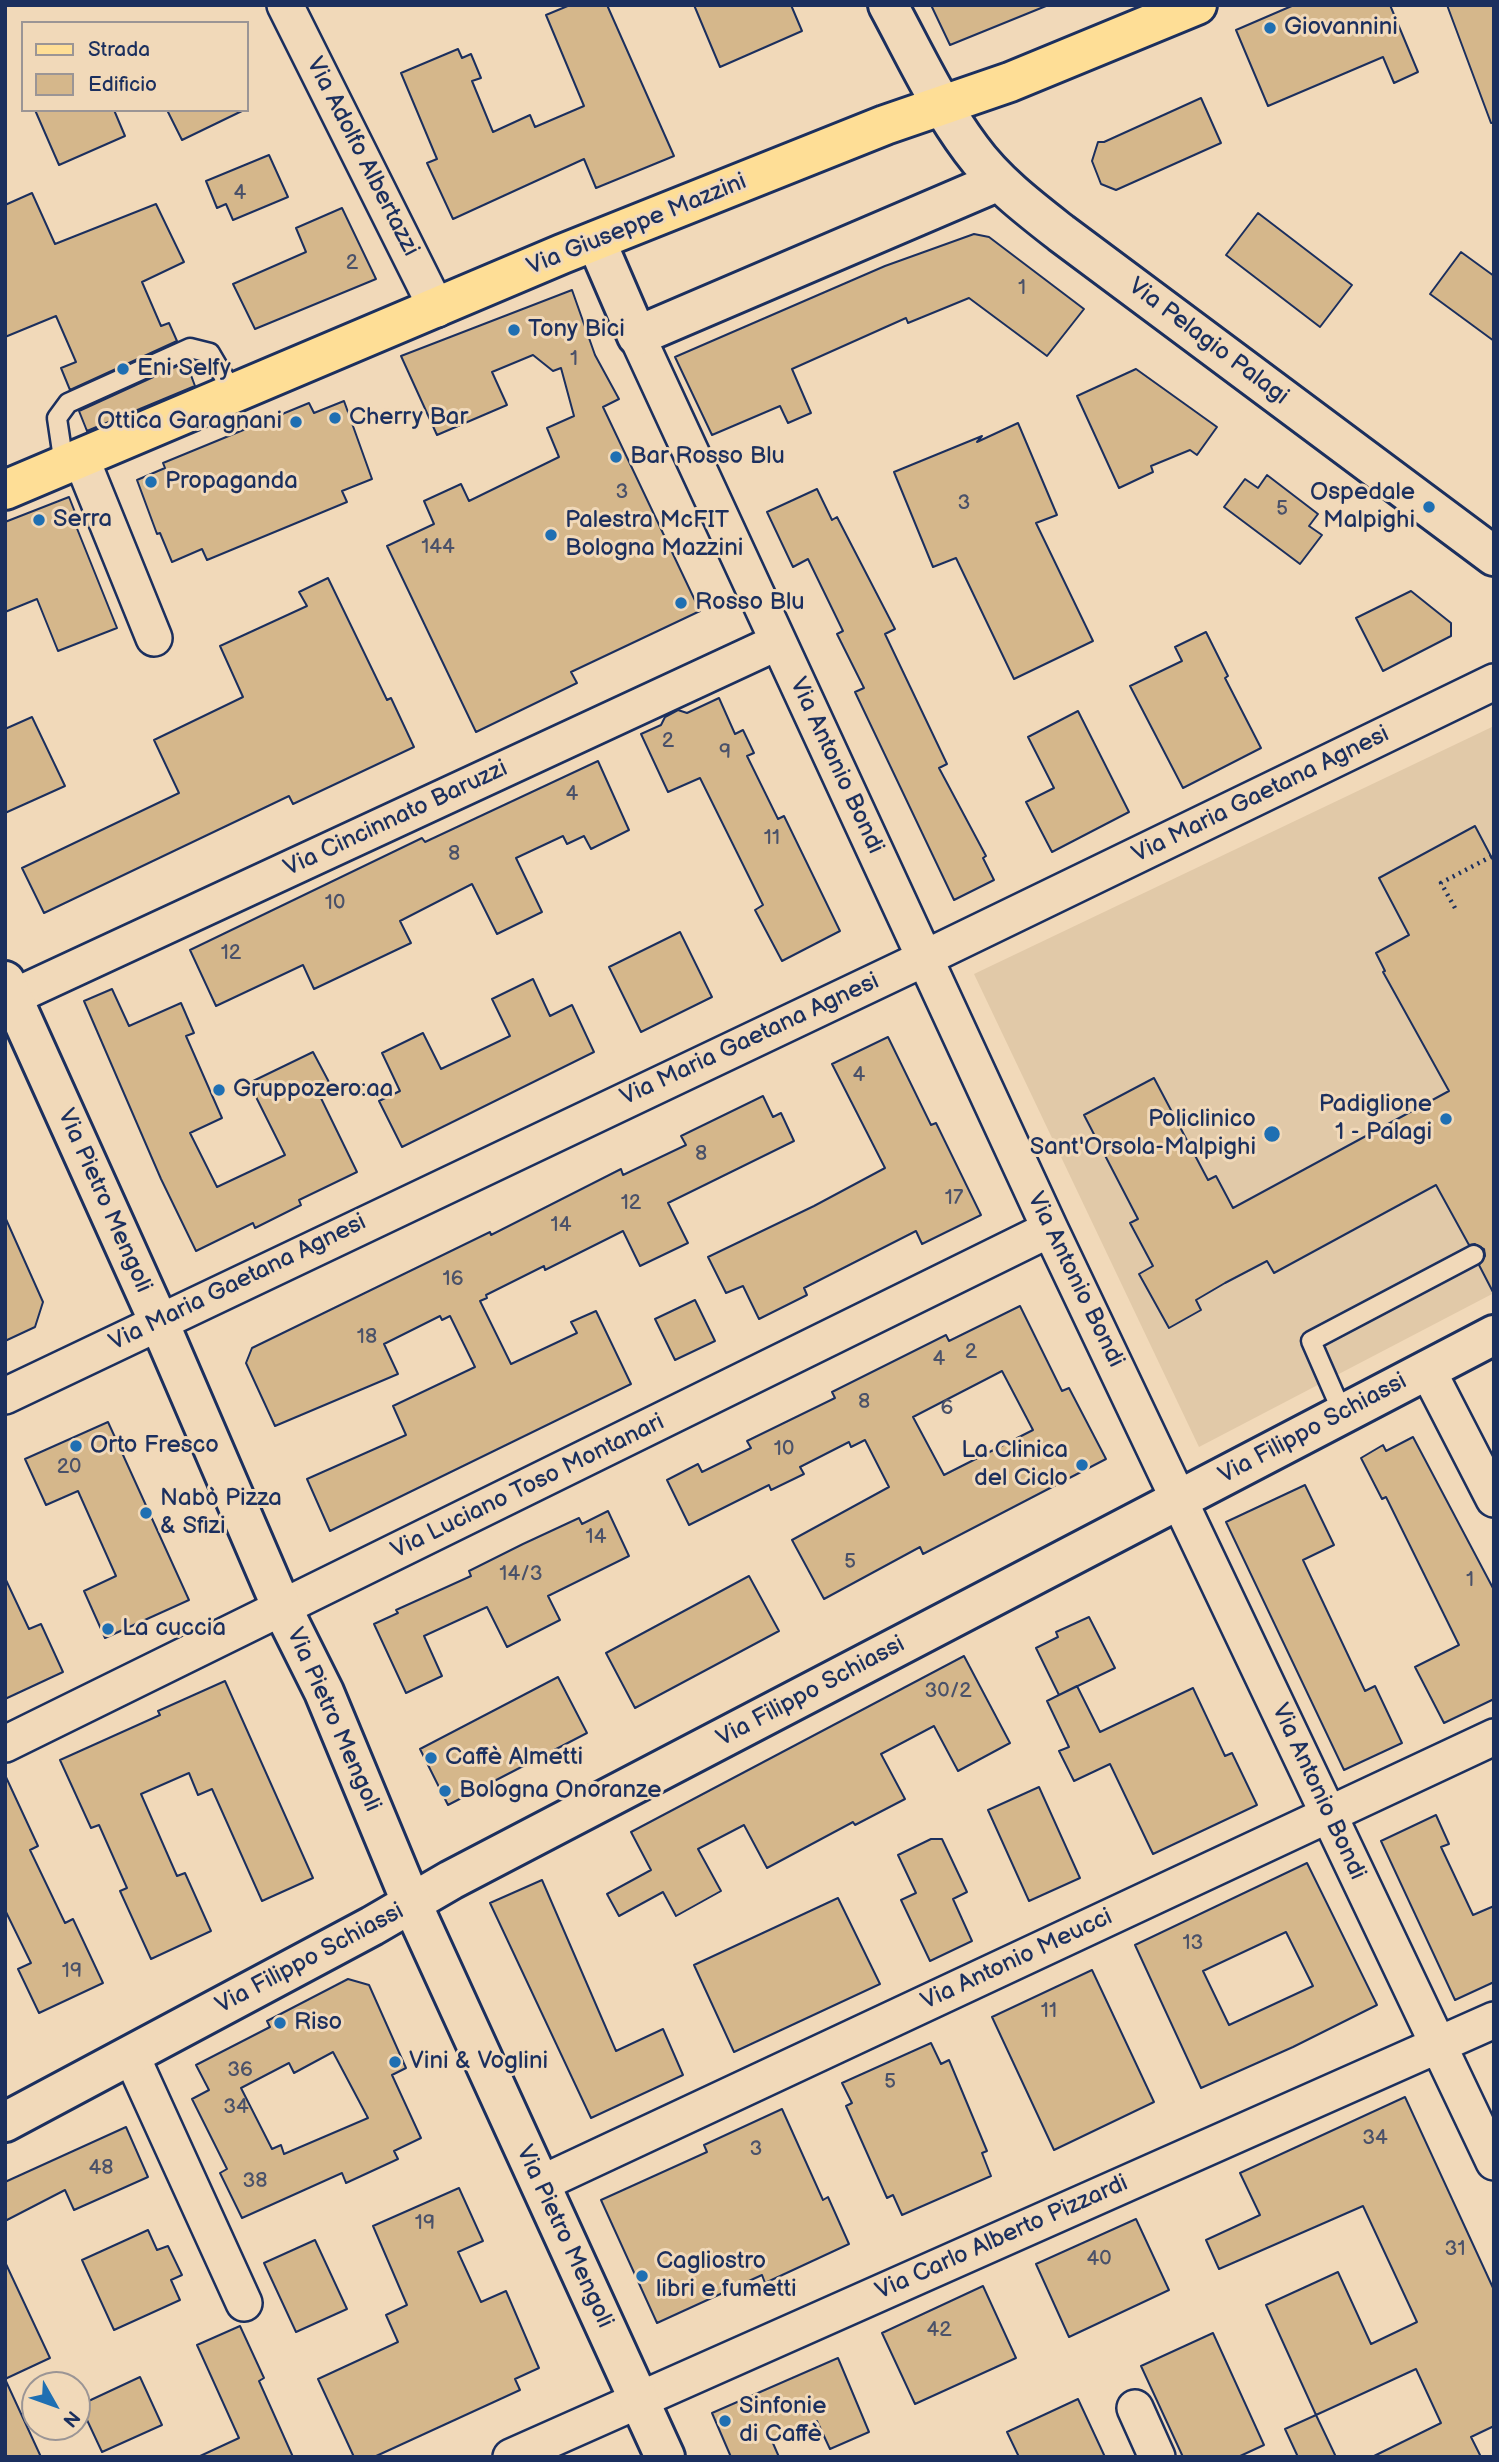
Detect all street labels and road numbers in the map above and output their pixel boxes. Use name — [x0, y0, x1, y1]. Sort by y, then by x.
street label: Via Adolfo Albertazzi — [299, 53, 425, 261]
street label: Via Giuseppe Mazzini — [523, 168, 751, 282]
street label: Via Pelagio Palagi — [1122, 272, 1294, 412]
street label: Via Antonio Bondi — [783, 673, 889, 859]
street label: Via Maria Gaetana Agnesi — [1128, 720, 1394, 870]
street label: Via Cincinnato Baruzzi — [280, 755, 512, 883]
street label: Via Maria Gaetana Agnesi — [616, 967, 884, 1113]
street label: Via Pietro Mengoli — [51, 1105, 157, 1297]
street label: Via Antonio Bondi — [1020, 1188, 1130, 1372]
street label: Via Maria Gaetana Agnesi — [105, 1208, 371, 1358]
street label: Via Filippo Schiassi — [1214, 1367, 1412, 1491]
street label: Via Luciano Toso Montanari — [387, 1408, 669, 1566]
street label: Via Pietro Mengoli — [280, 1624, 386, 1816]
street label: Via Filippo Schiassi — [712, 1630, 910, 1754]
street label: Via Antonio Bondi — [1265, 1699, 1371, 1885]
street label: Via Filippo Schiassi — [211, 1897, 409, 2021]
street label: Via Antonio Meucci — [917, 1903, 1117, 2017]
street label: Via Pietro Mengoli — [509, 2141, 619, 2333]
street label: Via Carlo Alberto Pizzardi — [871, 2169, 1133, 2307]

